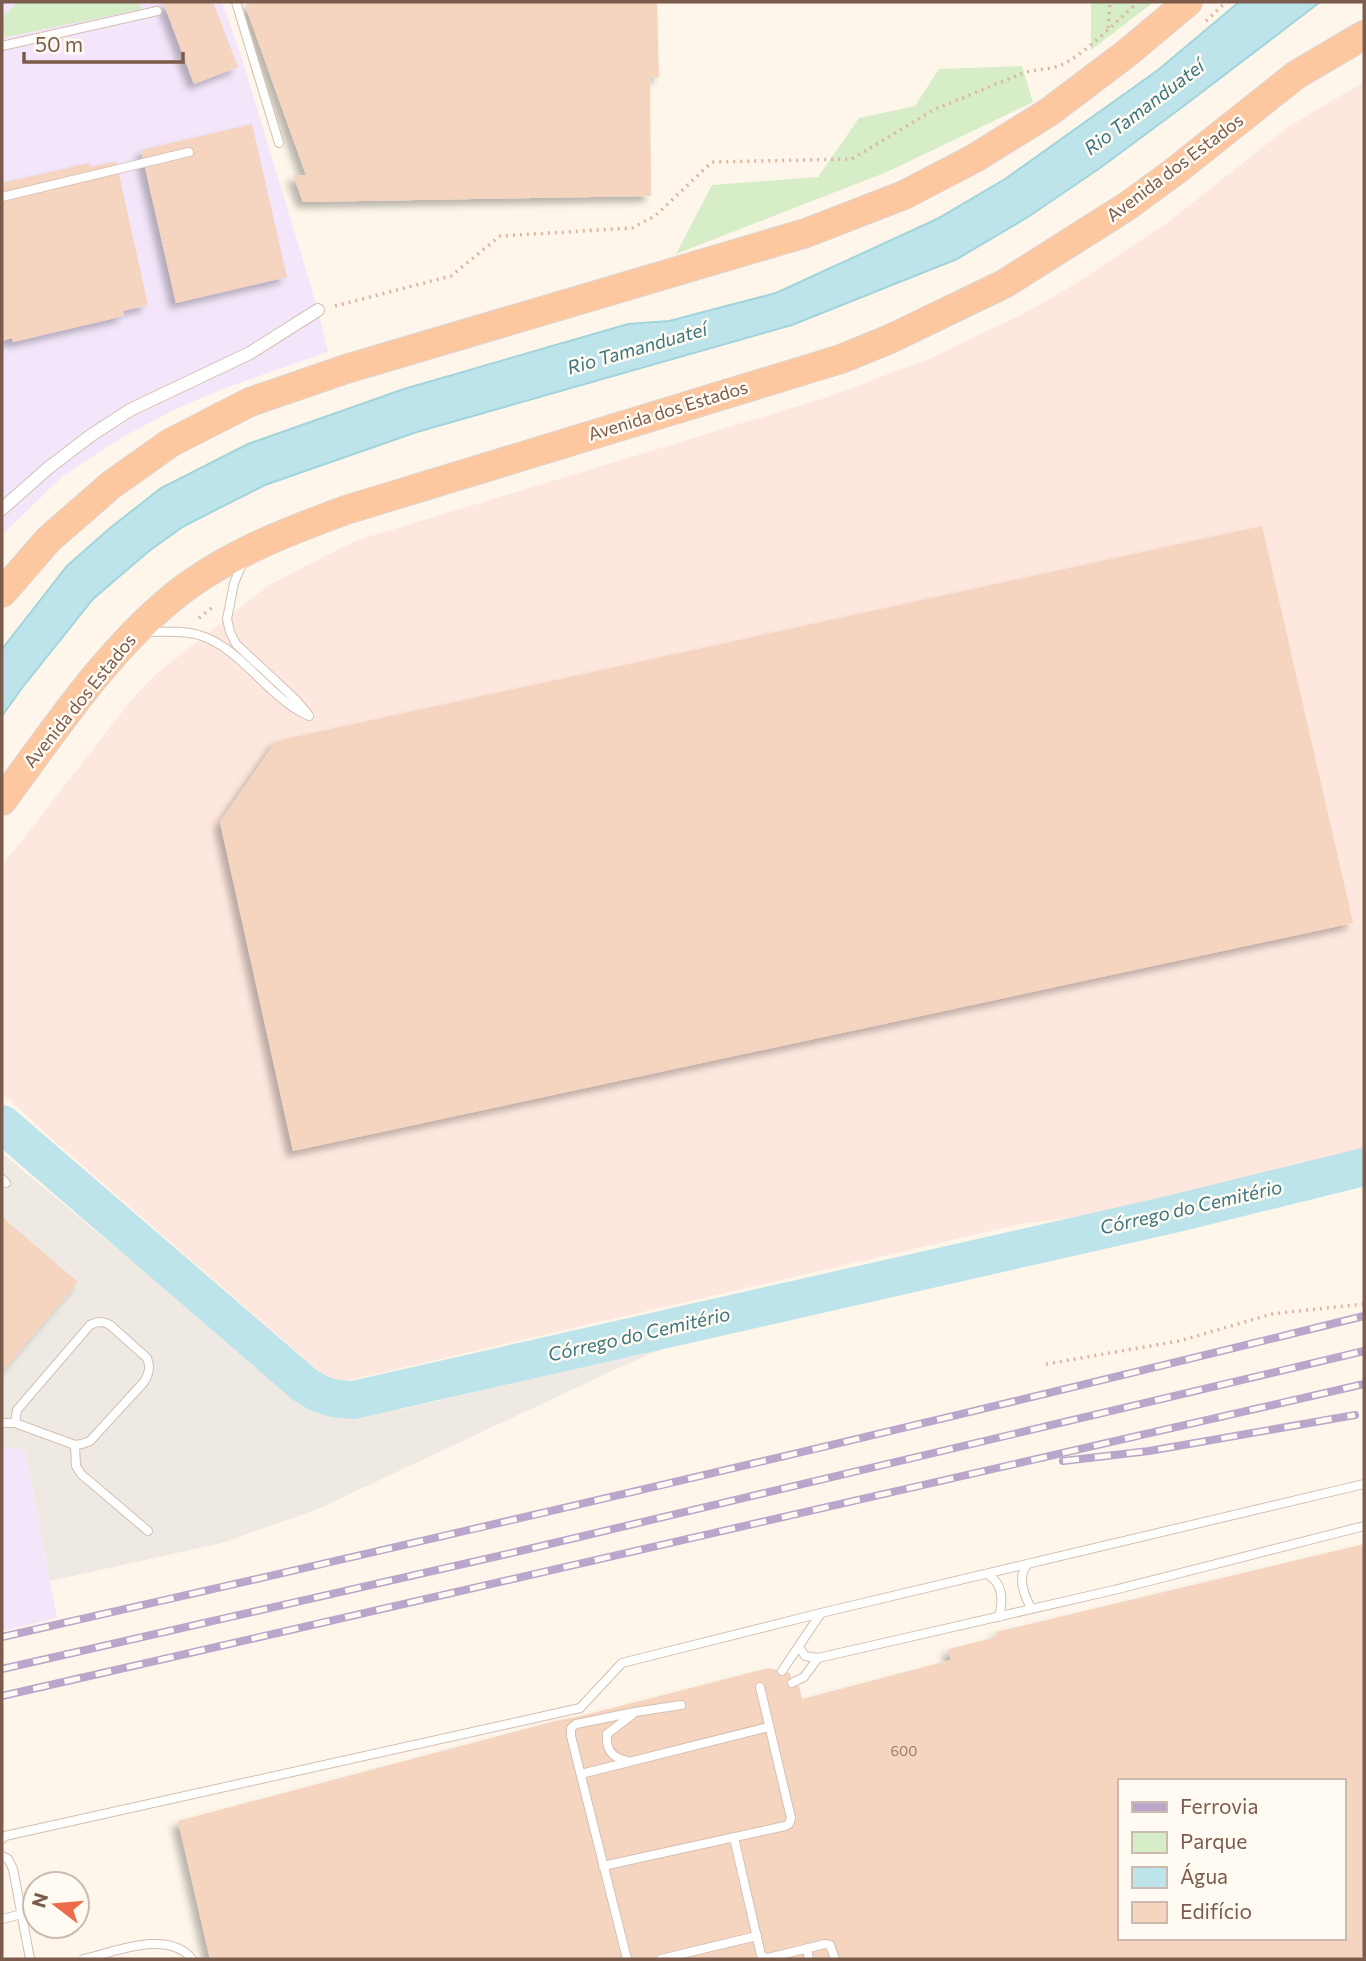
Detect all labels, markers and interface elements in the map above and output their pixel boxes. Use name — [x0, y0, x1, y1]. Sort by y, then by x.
scale bar — [24, 21, 184, 65]
text: 50 m — [35, 31, 83, 56]
water label: Rio Tamanduateí — [1079, 52, 1211, 159]
street label: Avenida dos Estados — [1102, 109, 1247, 226]
water label: Rio Tamanduateí — [564, 316, 713, 378]
street label: Avenida dos Estados — [585, 375, 750, 445]
street label: Avenida dos Estados — [19, 629, 140, 772]
water label: Córrego do Cemitério — [1098, 1174, 1284, 1239]
water label: Córrego do Cemitério — [546, 1301, 732, 1366]
house number: 600 — [891, 1742, 917, 1759]
legend — [1118, 1779, 1345, 1940]
text: Ferrovia — [1180, 1793, 1258, 1818]
text: Parque — [1180, 1828, 1247, 1853]
text: Água — [1180, 1863, 1228, 1888]
north arrow — [21, 1870, 91, 1940]
text: N — [26, 1890, 52, 1910]
text: Edifício — [1180, 1898, 1252, 1923]

